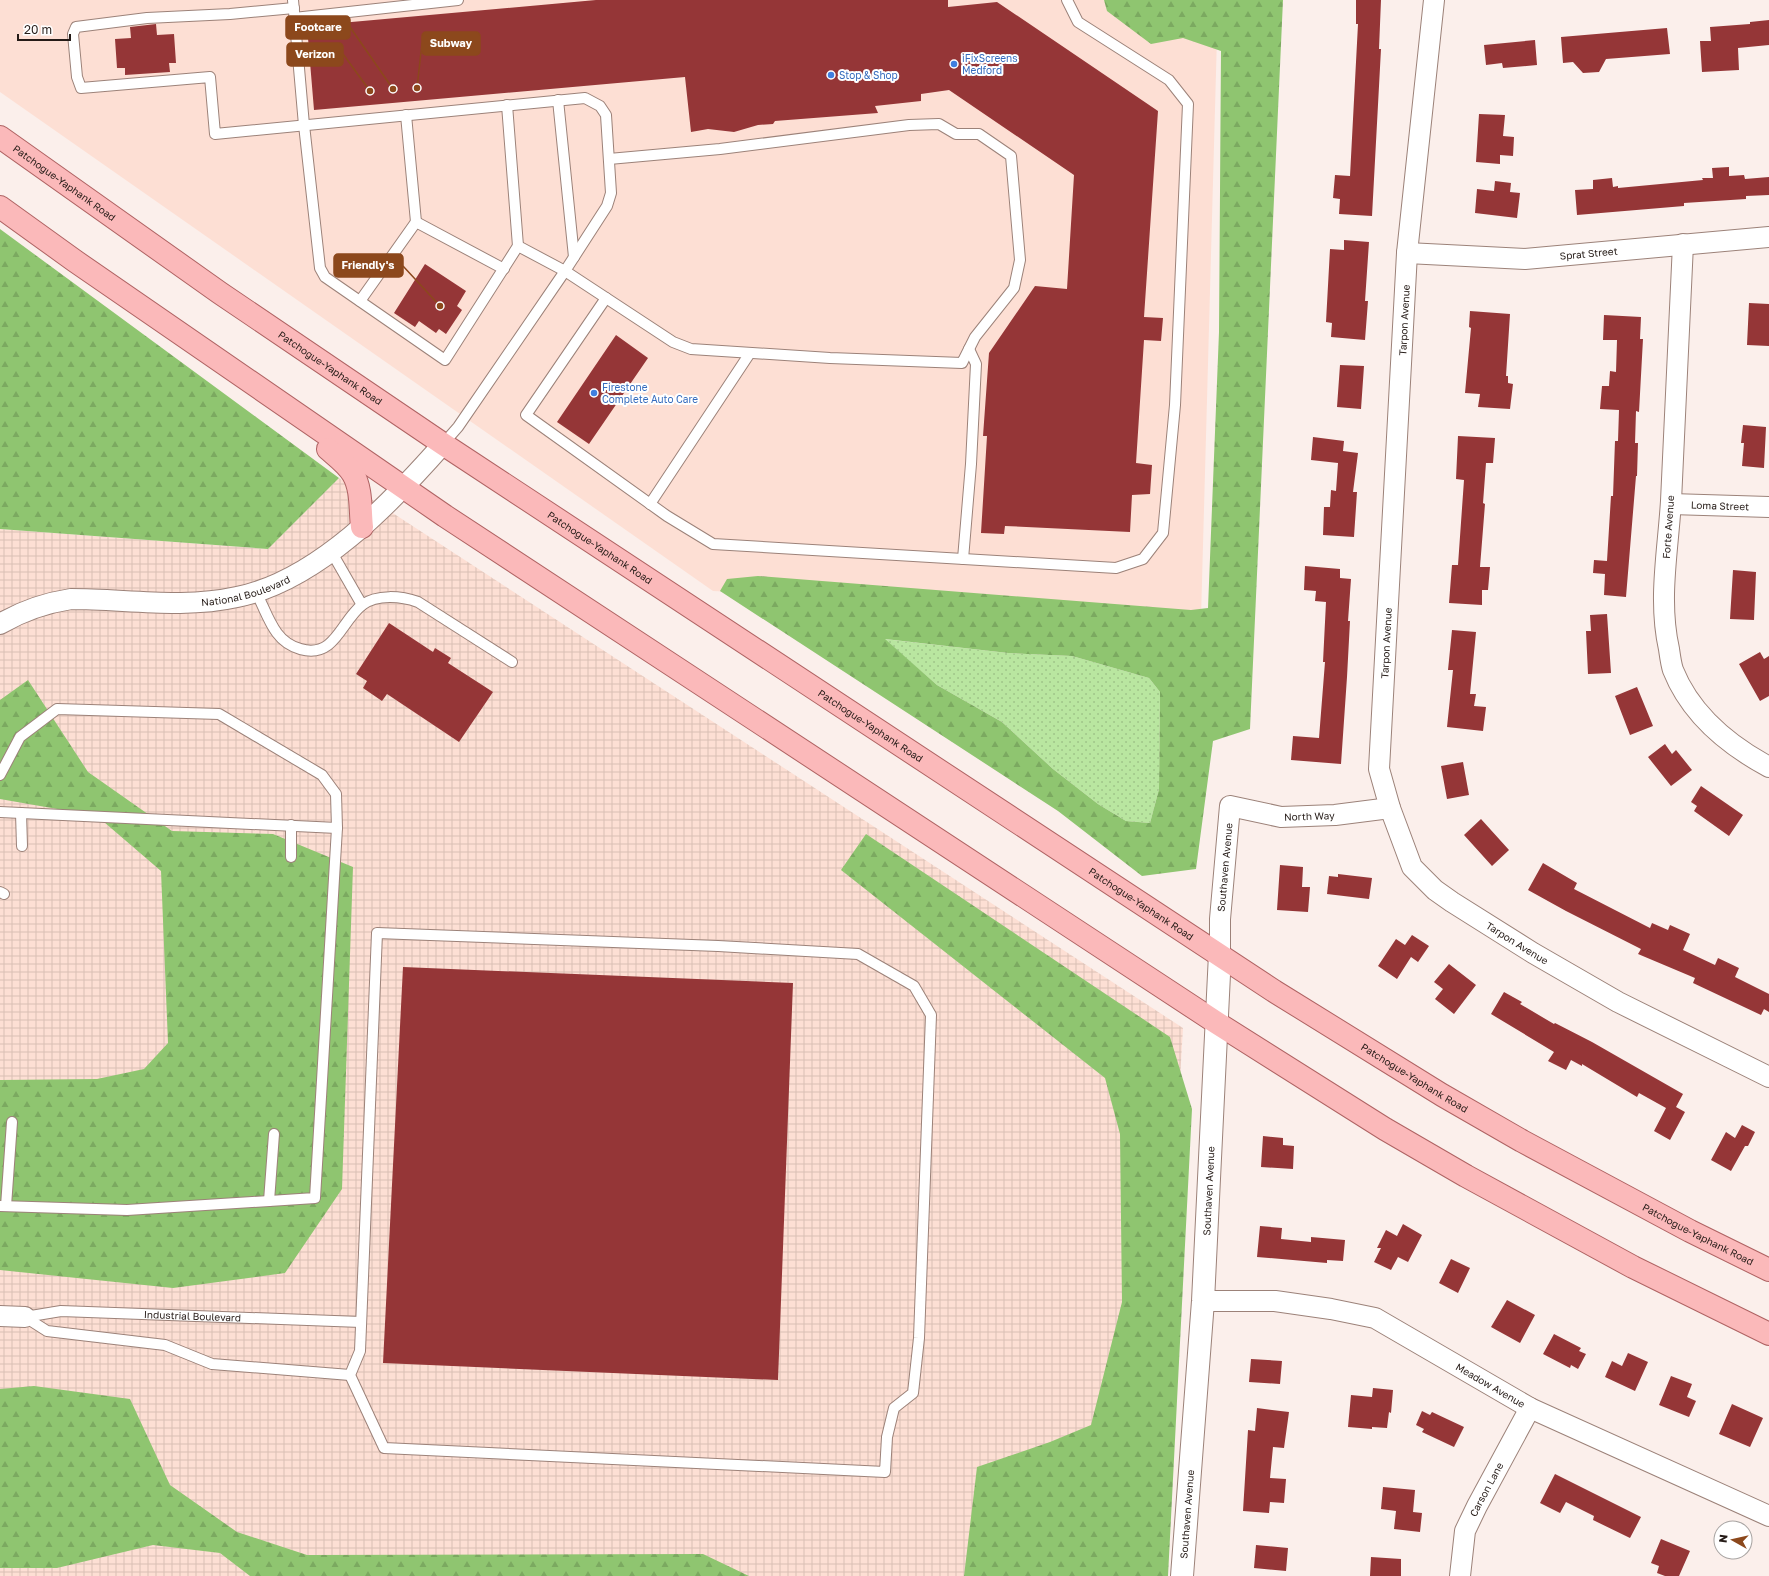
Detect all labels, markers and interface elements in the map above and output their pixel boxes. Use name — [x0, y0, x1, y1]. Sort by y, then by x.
scale bar — [18, 16, 70, 42]
callout: Footcare — [286, 16, 350, 39]
text: Footcare — [294, 20, 342, 33]
text: 20 m — [24, 22, 52, 37]
callout: Subway — [422, 32, 480, 55]
text: Subway — [430, 36, 473, 49]
callout: Verizon — [287, 43, 343, 66]
text: Verizon — [295, 47, 335, 60]
place label: iFixScreens Medford — [962, 52, 1018, 76]
marker: iFixScreens Medford — [949, 59, 959, 69]
place label: Stop & Shop — [839, 69, 898, 81]
marker: Stop & Shop — [826, 70, 836, 80]
street label: Patchogue-Yaphank Road — [11, 142, 118, 223]
street label: Sprat Street — [1559, 245, 1618, 262]
callout: Friendly's — [334, 254, 403, 277]
text: Friendly's — [342, 258, 395, 271]
street label: Tarpon Avenue — [1396, 284, 1412, 356]
street label: Patchogue-Yaphank Road — [276, 328, 385, 407]
place label: Firestone Complete Auto Care — [602, 381, 698, 405]
marker: Firestone Complete Auto Care — [589, 388, 599, 398]
street label: Forte Avenue — [1660, 495, 1676, 559]
street label: Loma Street — [1691, 499, 1749, 512]
street label: Patchogue-Yaphank Road — [545, 509, 655, 586]
street label: National Boulevard — [201, 573, 292, 608]
street label: Tarpon Avenue — [1378, 607, 1394, 679]
street label: Patchogue-Yaphank Road — [816, 687, 925, 764]
street label: North Way — [1284, 809, 1335, 823]
street label: Southaven Avenue — [1215, 822, 1235, 912]
street label: Patchogue-Yaphank Road — [1087, 865, 1196, 943]
street label: Tarpon Avenue — [1484, 919, 1551, 967]
street label: Patchogue-Yaphank Road — [1359, 1040, 1470, 1115]
street label: Southaven Avenue — [1200, 1146, 1217, 1236]
street label: Patchogue-Yaphank Road — [1641, 1201, 1756, 1267]
street label: Industrial Boulevard — [144, 1308, 241, 1324]
street label: Meadow Avenue — [1454, 1360, 1527, 1410]
street label: Carson Lane — [1467, 1460, 1506, 1518]
street label: Southaven Avenue — [1177, 1469, 1196, 1559]
north arrow — [1713, 1520, 1753, 1560]
text: N — [1716, 1533, 1730, 1544]

